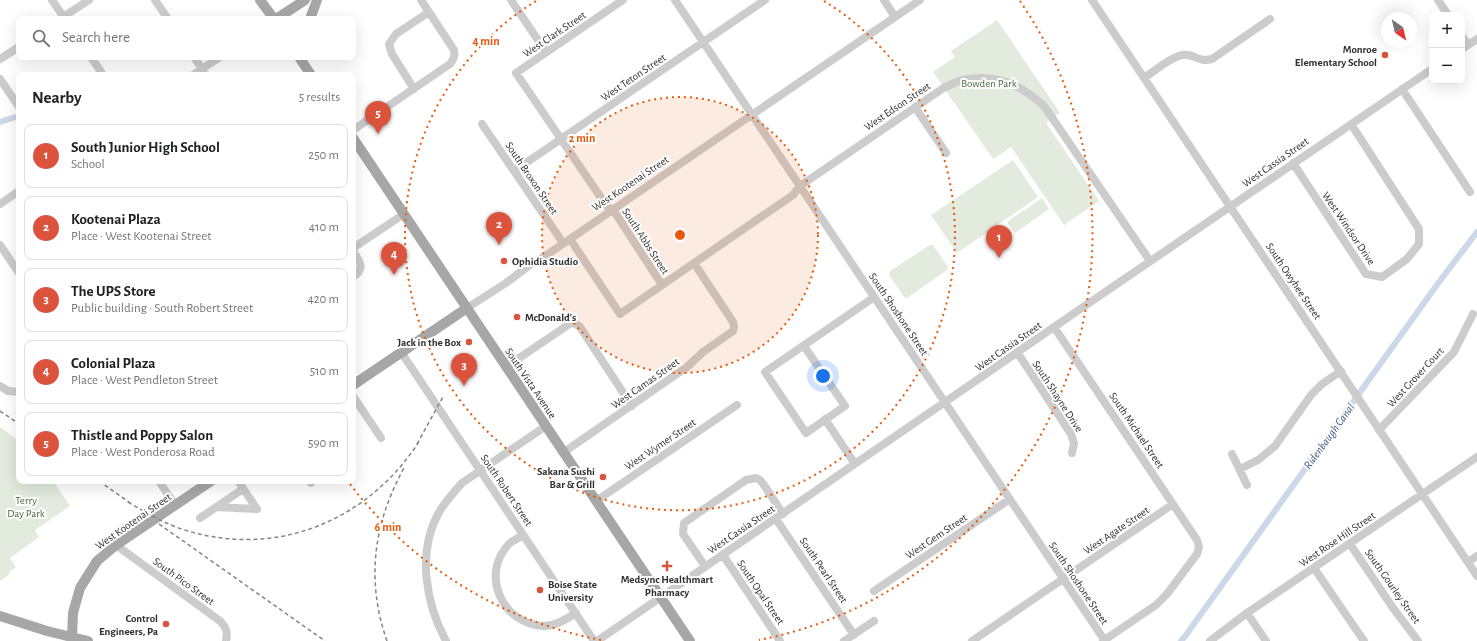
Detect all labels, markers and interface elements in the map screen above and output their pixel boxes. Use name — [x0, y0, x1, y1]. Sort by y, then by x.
street label: West Clark Street — [521, 9, 588, 60]
north arrow — [1381, 12, 1417, 48]
map controls — [1429, 12, 1465, 84]
button: + — [1429, 12, 1465, 48]
search box — [16, 16, 356, 60]
icon: search — [30, 27, 52, 49]
text: Search here — [62, 30, 130, 45]
text: 4 min — [472, 35, 500, 47]
place label: Monroe Elementary School — [1295, 44, 1377, 68]
button: − — [1429, 48, 1465, 84]
marker: Monroe Elementary School — [1380, 50, 1390, 60]
street label: West Teton Street — [599, 51, 668, 103]
park label: Bowden Park — [961, 78, 1017, 89]
street label: West Edson Street — [862, 80, 933, 133]
text: Nearby — [32, 89, 82, 106]
text: 5 results — [299, 91, 340, 104]
pin: 5 — [365, 101, 391, 134]
text: 2 min — [569, 132, 595, 144]
street label: West Cassia Street — [1240, 135, 1311, 189]
text: South Junior High School — [71, 140, 220, 155]
street label: South Broxon Street — [503, 140, 560, 217]
text: 1 — [44, 149, 48, 162]
text: 250 m — [308, 149, 339, 162]
street label: West Kootenai Street — [590, 153, 671, 213]
text: School — [71, 158, 105, 171]
street label: West Windsor Drive — [1320, 190, 1377, 267]
street label: South Abbs Street — [620, 206, 671, 277]
text: Kootenai Plaza — [71, 212, 161, 227]
pin: 2 — [486, 212, 512, 245]
text: 2 — [43, 221, 49, 234]
text: 410 m — [309, 221, 339, 234]
pin: 1 — [986, 225, 1012, 258]
centre of rings — [673, 228, 687, 242]
text: Place · West Kootenai Street — [71, 230, 212, 243]
street label: South Owyhee Street — [1264, 241, 1323, 322]
pin: 4 — [381, 242, 407, 275]
marker: Ophidia Studio — [499, 256, 509, 266]
place label: Ophidia Studio — [512, 256, 579, 267]
street label: South Shoshone Street — [867, 271, 930, 358]
text: The UPS Store — [71, 284, 156, 299]
text: 3 — [43, 293, 49, 306]
text: 420 m — [307, 293, 339, 306]
text: Public building · South Robert Street — [71, 302, 253, 315]
marker: McDonald's — [512, 312, 522, 322]
place label: McDonald's — [525, 312, 576, 323]
street label: West Cassia Street — [973, 319, 1044, 373]
place label: Jack in the Box — [397, 337, 461, 348]
marker: Jack in the Box — [464, 337, 474, 347]
street label: West Grover Court — [1385, 345, 1446, 409]
street label: South Vista Avenue — [503, 346, 558, 421]
pin: 3 — [451, 353, 477, 386]
text: Colonial Plaza — [71, 356, 156, 371]
street label: West Camas Street — [609, 356, 682, 411]
street label: South Shayne Drive — [1030, 359, 1085, 434]
text: 4 — [43, 365, 49, 378]
text: 510 m — [310, 365, 339, 378]
your location — [813, 366, 833, 386]
text: Place · West Pendleton Street — [71, 374, 218, 387]
street label: South Michael Street — [1107, 390, 1166, 471]
water label: Ridenbaugh Canal — [1301, 401, 1357, 471]
street label: West Wymer Street — [623, 416, 698, 472]
text: Thistle and Poppy Salon — [71, 428, 213, 443]
text: 5 — [43, 437, 49, 450]
text: 590 m — [308, 437, 339, 450]
text: Place · West Ponderosa Road — [71, 446, 215, 459]
street label: South Robert Street — [479, 453, 535, 528]
place label: Sakana Sushi Bar & Grill — [537, 466, 595, 490]
marker: Sakana Sushi Bar & Grill — [598, 472, 608, 482]
street label: West Kootenai Street — [93, 491, 174, 552]
park label: Terry Day Park — [7, 495, 45, 519]
street label: West Cassia Street — [706, 503, 777, 556]
street label: West Agate Street — [1081, 504, 1152, 556]
street label: West Rose Hill Street — [1297, 510, 1378, 569]
street label: West Gem Street — [903, 512, 970, 561]
text: 6 min — [375, 521, 401, 533]
street label: South Pearl Street — [798, 536, 850, 605]
street label: South Shoshone Street — [1047, 540, 1110, 627]
street label: South Gourley Street — [1363, 547, 1423, 626]
street label: South Pico Street — [151, 556, 217, 608]
street label: South Opal Street — [735, 558, 786, 627]
marker: Medsync Healthmart Pharmacy — [662, 561, 672, 571]
place label: Medsync Healthmart Pharmacy — [621, 574, 713, 598]
place label: Boise State University — [548, 579, 597, 603]
marker: Boise State University — [535, 585, 545, 595]
place label: Control Engineers, Pa — [99, 613, 159, 637]
marker: Control Engineers, Pa — [161, 619, 171, 629]

